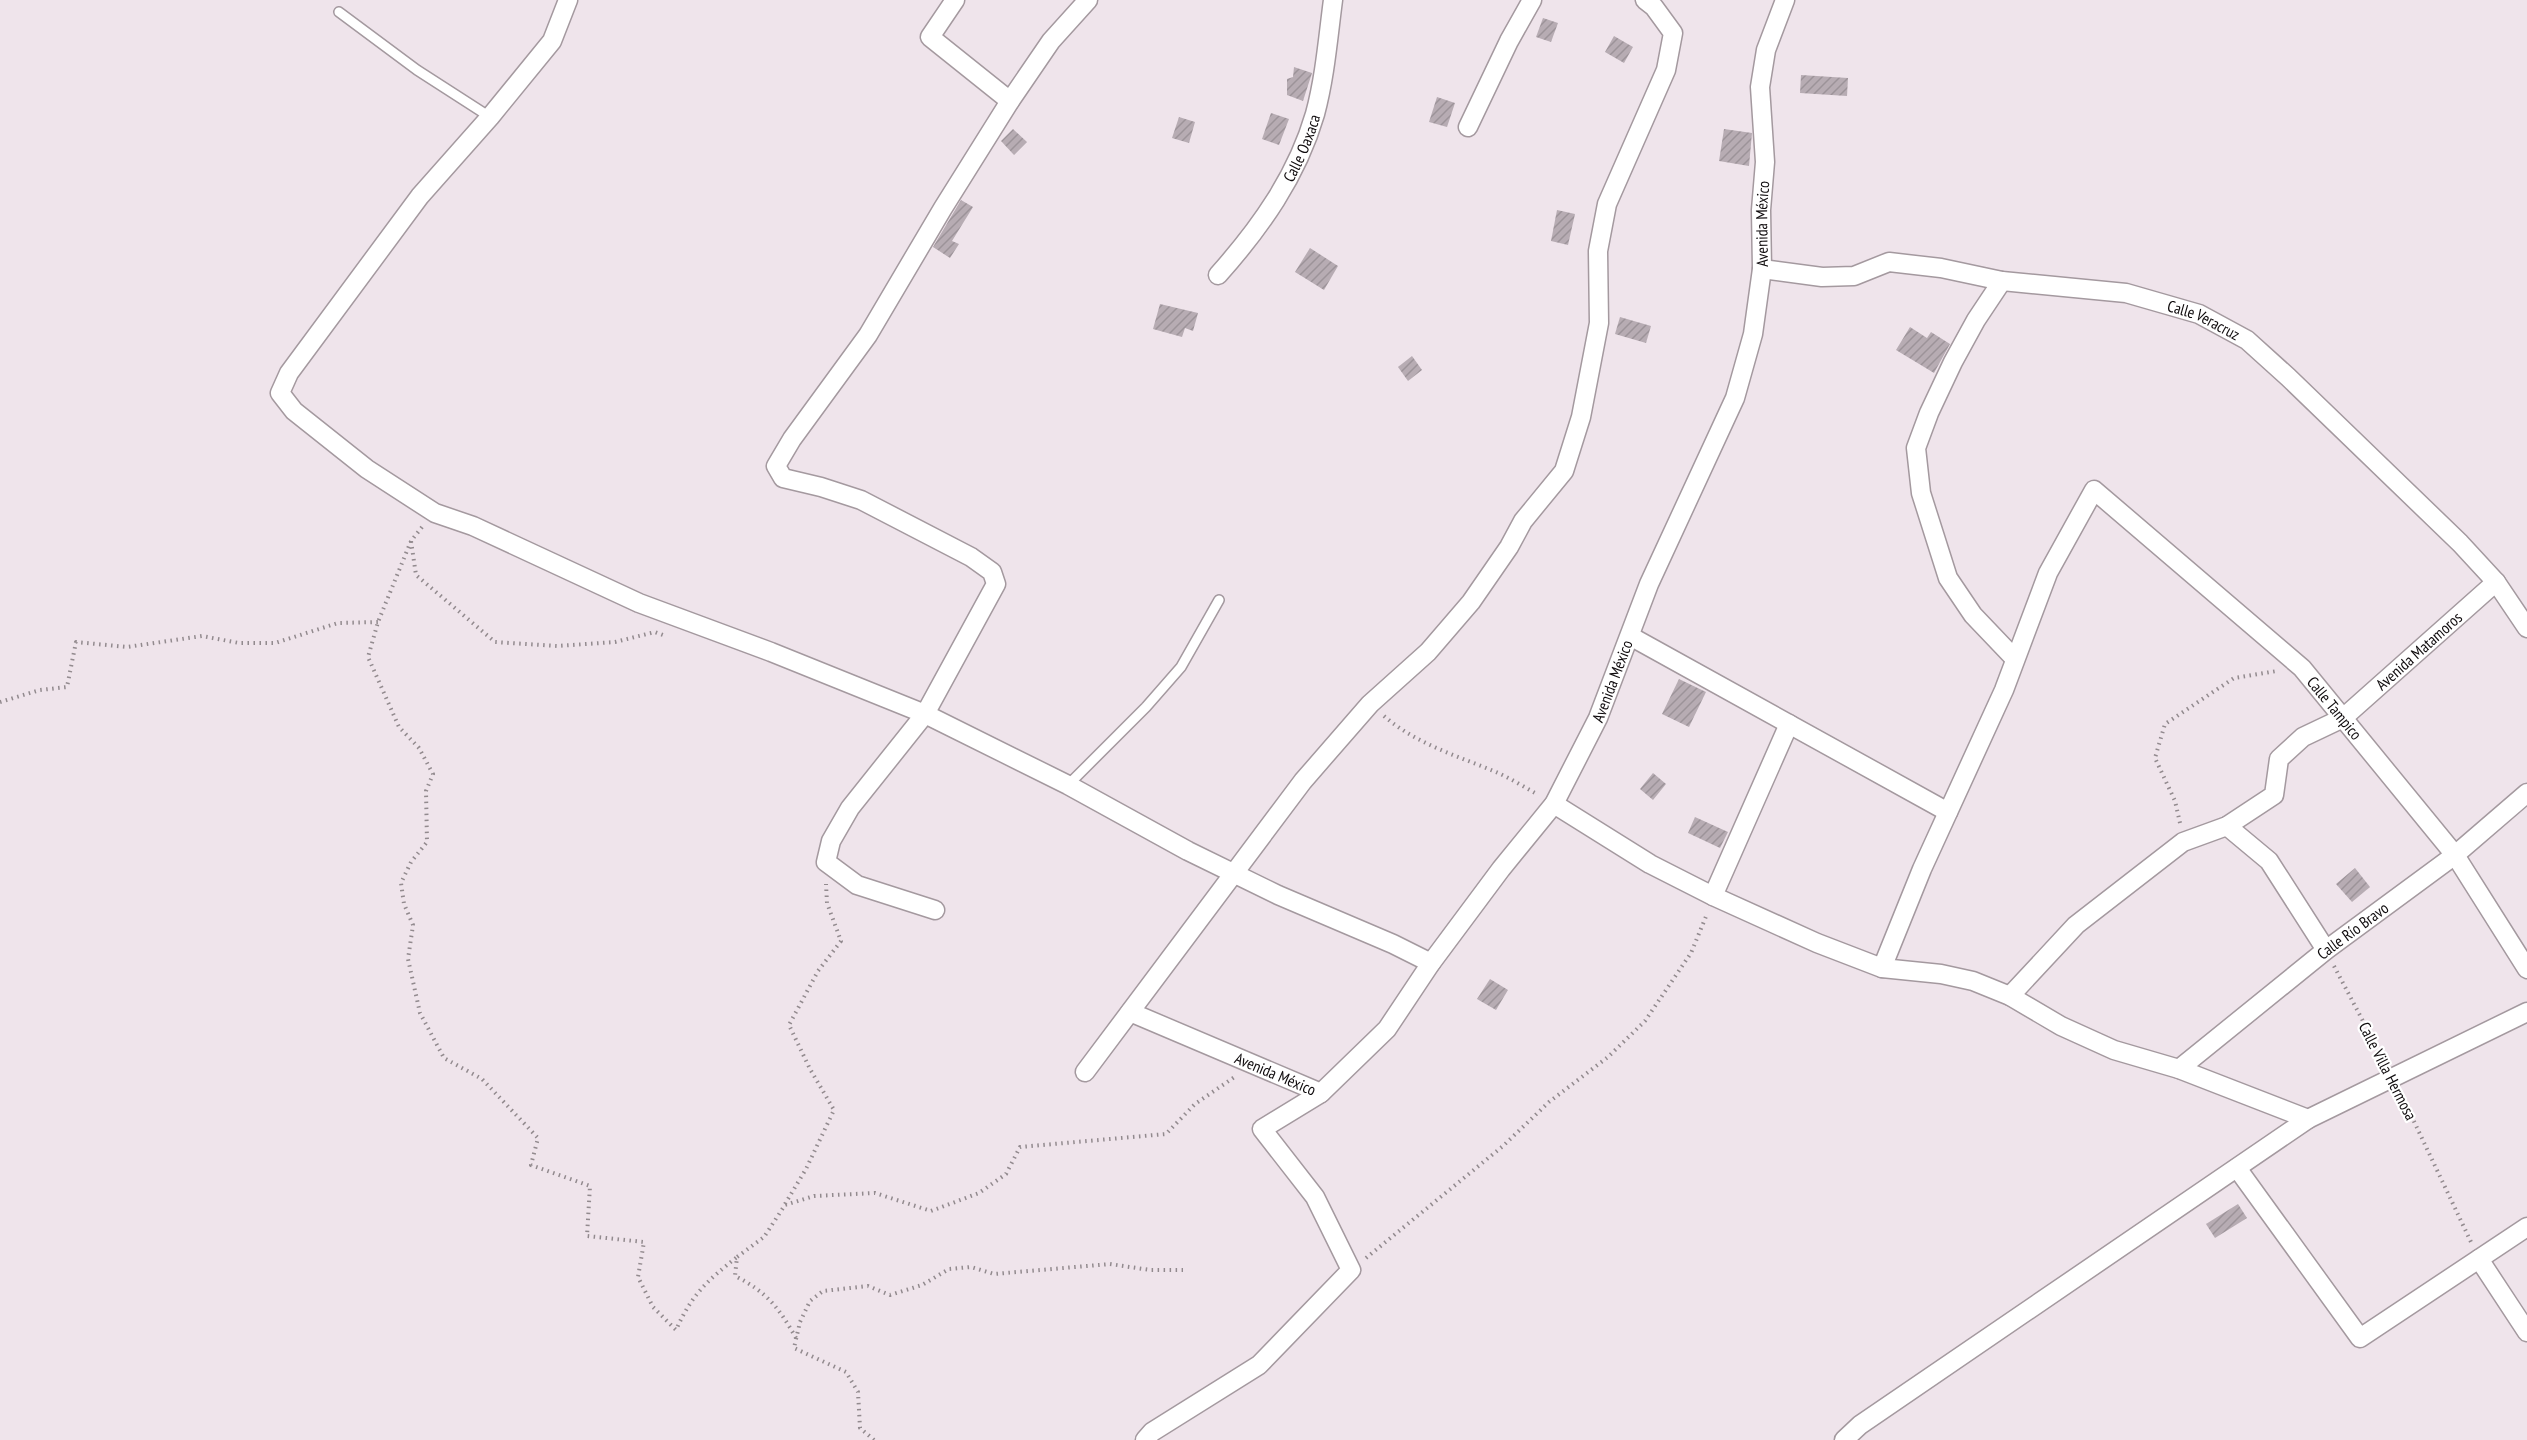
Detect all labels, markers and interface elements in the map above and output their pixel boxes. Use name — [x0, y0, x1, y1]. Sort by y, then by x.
street label: Calle Oaxaca — [1278, 112, 1324, 185]
street label: Avenida México — [1751, 180, 1773, 267]
street label: Calle Veracruz — [2165, 295, 2244, 344]
street label: Avenida Matamoros — [2371, 607, 2466, 694]
street label: Avenida México — [1587, 637, 1637, 725]
street label: Calle Tampico — [2303, 672, 2367, 744]
street label: Calle Río Bravo — [2313, 898, 2392, 964]
street label: Calle Villa Hermosa — [2355, 1019, 2421, 1123]
street label: Avenida México — [1232, 1048, 1319, 1100]

